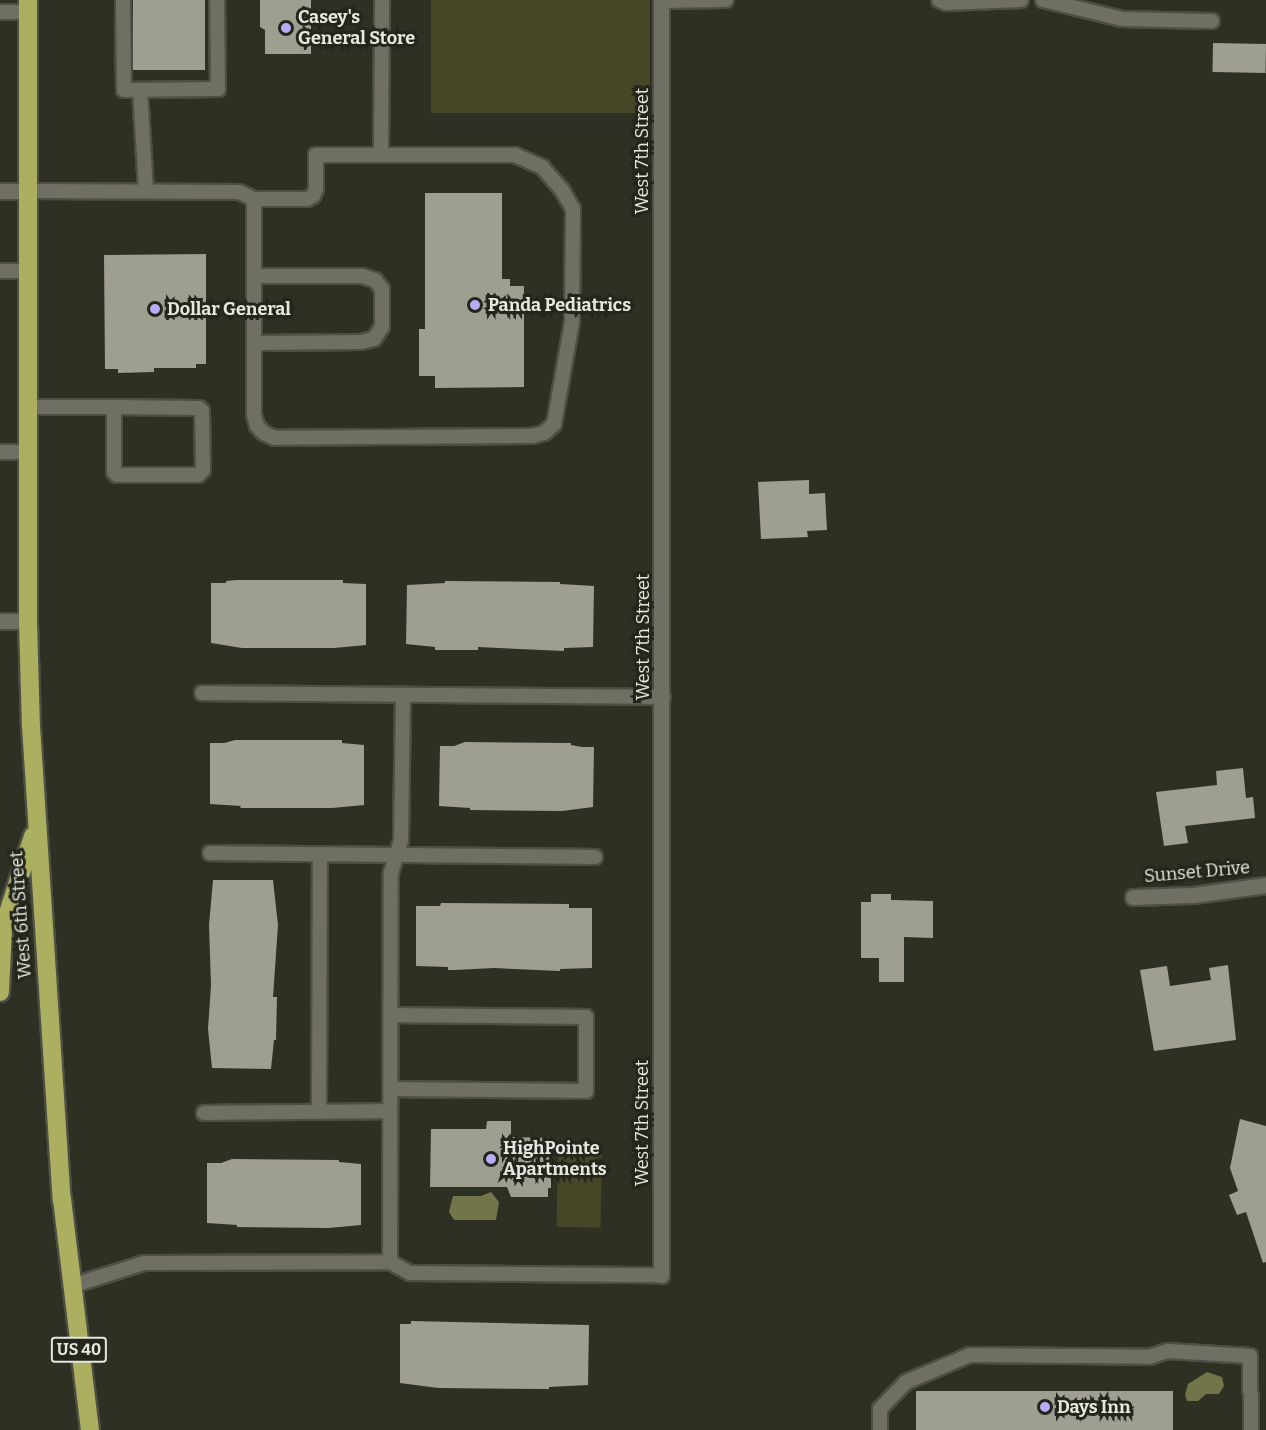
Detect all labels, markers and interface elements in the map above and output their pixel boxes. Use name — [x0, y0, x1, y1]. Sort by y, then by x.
place label: Casey's General Store — [298, 7, 415, 50]
marker: Casey's General Store — [279, 21, 293, 35]
street label: West 7th Street — [631, 88, 653, 214]
place label: Panda Pediatrics — [488, 294, 631, 316]
marker: Panda Pediatrics — [466, 296, 484, 314]
place label: Dollar General — [167, 298, 291, 320]
marker: Dollar General — [148, 302, 162, 316]
street label: West 7th Street — [632, 574, 654, 700]
street label: West 6th Street — [6, 850, 36, 980]
street label: Sunset Drive — [1143, 857, 1251, 887]
street label: West 7th Street — [631, 1060, 653, 1186]
place label: HighPointe Apartments — [503, 1138, 607, 1180]
marker: HighPointe Apartments — [484, 1152, 498, 1166]
road number: US 40 — [50, 1337, 107, 1363]
place label: Days Inn — [1057, 1396, 1130, 1418]
marker: Days Inn — [1038, 1400, 1052, 1414]

